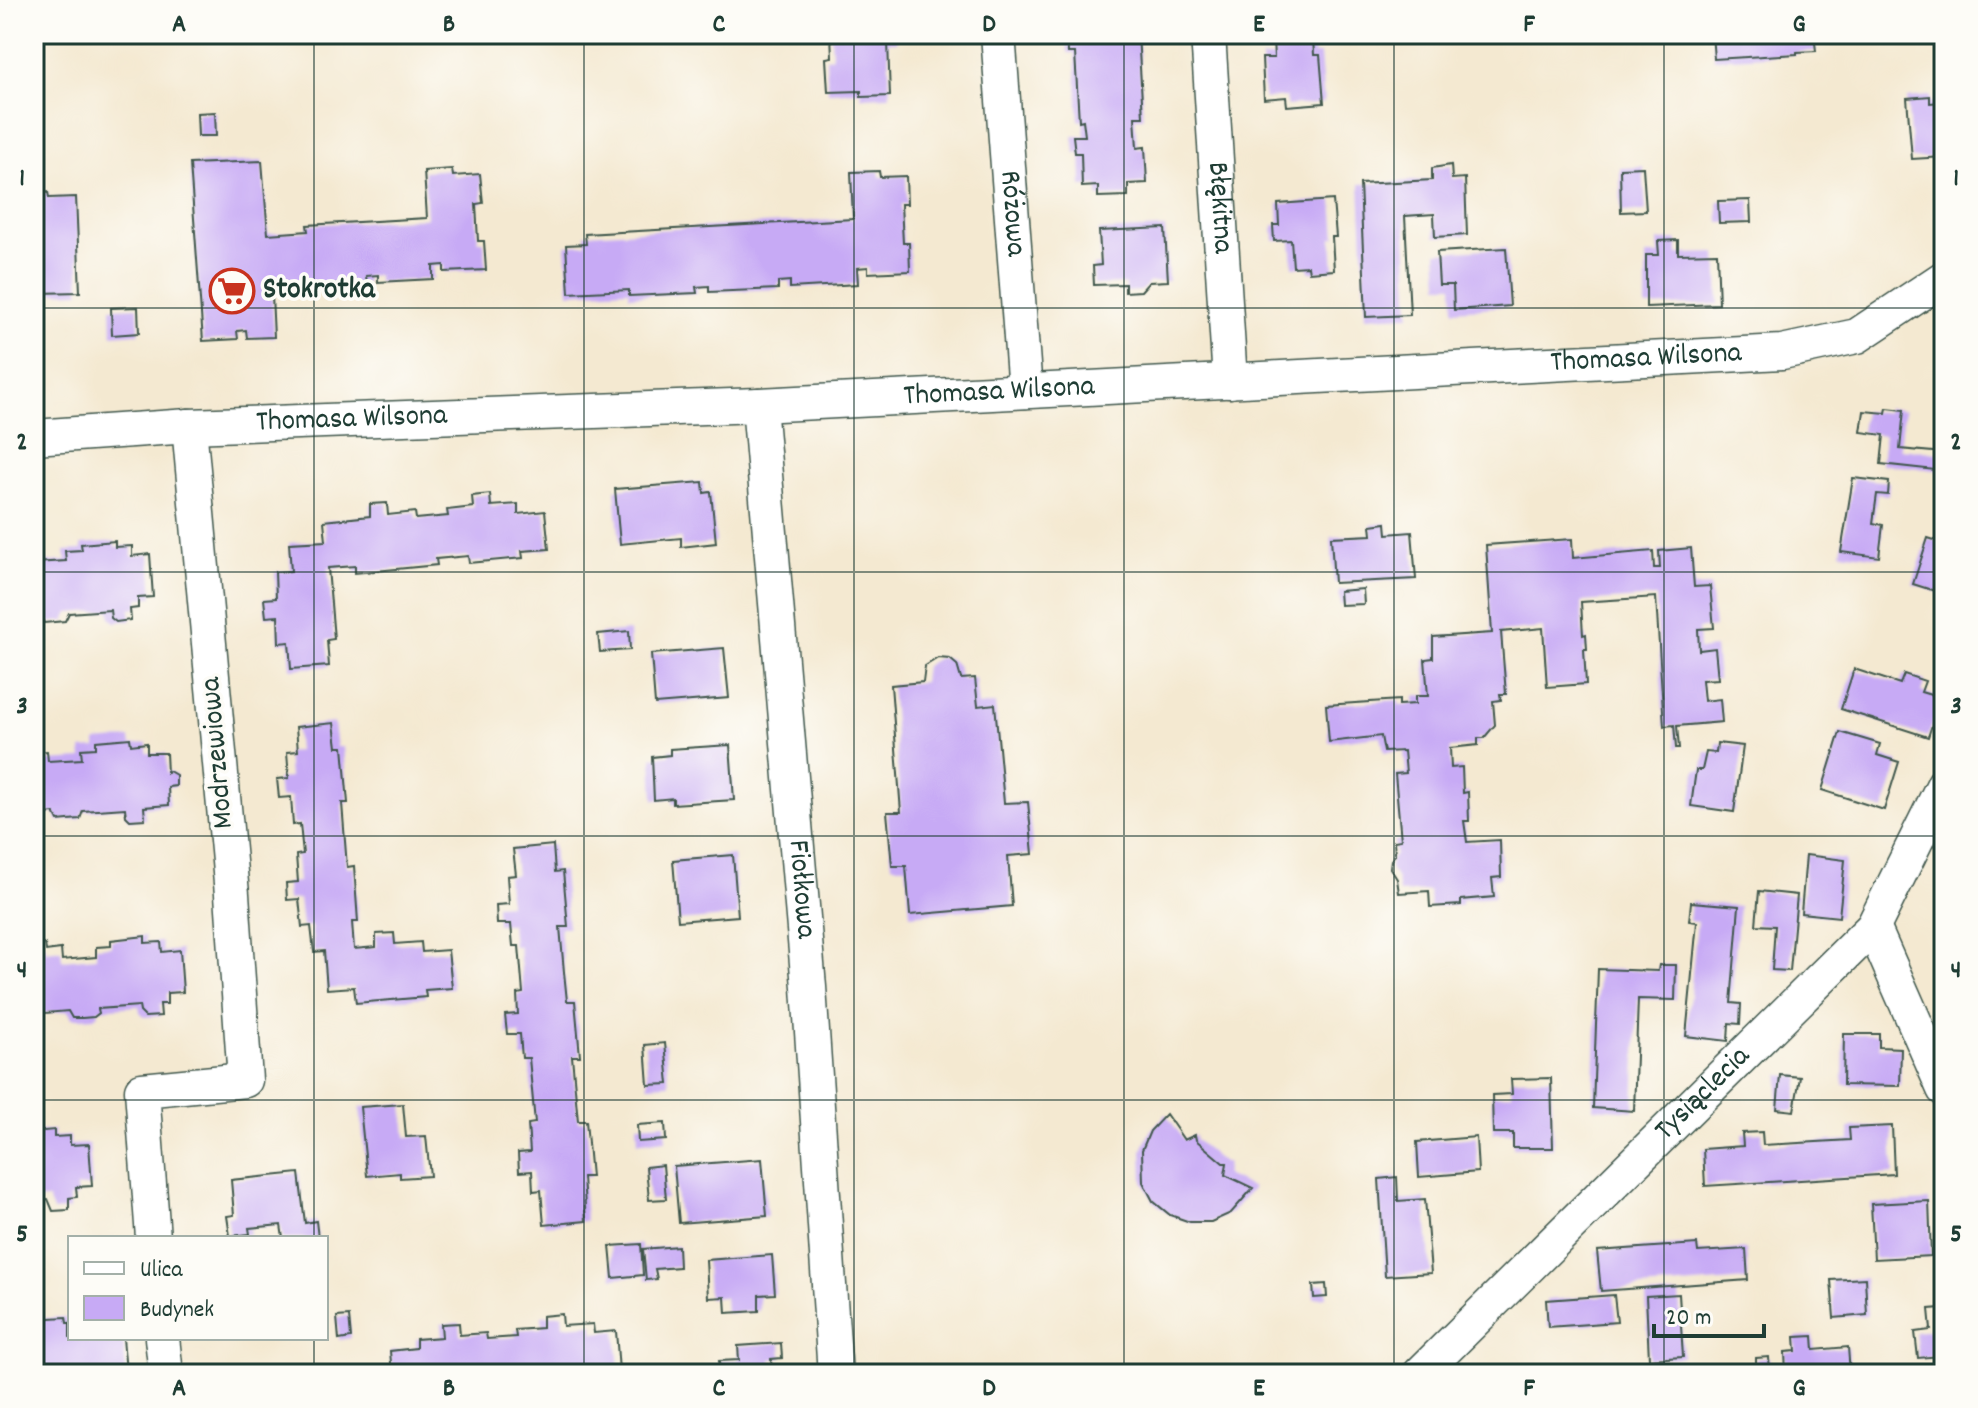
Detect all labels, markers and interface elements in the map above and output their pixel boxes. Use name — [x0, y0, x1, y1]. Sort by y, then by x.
text: A — [172, 7, 186, 44]
text: B — [443, 7, 455, 44]
text: C — [713, 7, 726, 44]
text: D — [982, 7, 996, 44]
text: E — [1253, 7, 1265, 44]
text: F — [1523, 7, 1535, 44]
text: G — [1792, 7, 1806, 44]
street label: Błękitna — [1195, 160, 1243, 256]
text: 1 — [19, 161, 25, 198]
text: 1 — [1953, 161, 1959, 198]
street label: Różowa — [987, 169, 1036, 259]
supermarket icon: Stokrotka — [208, 267, 256, 315]
place label: Stokrotka — [263, 270, 376, 313]
street label: Thomasa Wilsona — [1549, 333, 1744, 385]
street label: Thomasa Wilsona — [902, 366, 1096, 419]
street label: Thomasa Wilsona — [255, 395, 449, 445]
text: 2 — [16, 425, 28, 462]
text: 2 — [1950, 425, 1962, 462]
street label: Modrzewiowa — [191, 674, 247, 831]
text: 3 — [16, 689, 28, 726]
text: 3 — [1950, 689, 1962, 726]
street label: Fiołkowa — [775, 838, 826, 941]
text: 4 — [17, 953, 27, 990]
text: 4 — [1951, 953, 1961, 990]
street label: Tysiąclecia — [1646, 1036, 1762, 1152]
text: 5 — [16, 1217, 28, 1254]
text: 5 — [1950, 1217, 1962, 1254]
legend — [68, 1236, 328, 1340]
text: Ulica — [140, 1254, 183, 1288]
scale bar — [1654, 1288, 1764, 1338]
text: Budynek — [140, 1294, 214, 1328]
text: 20 m — [1666, 1302, 1712, 1336]
text: A — [172, 1371, 186, 1408]
text: B — [443, 1371, 455, 1408]
text: C — [713, 1371, 726, 1408]
text: D — [982, 1371, 996, 1408]
text: E — [1253, 1371, 1265, 1408]
text: F — [1523, 1371, 1535, 1408]
text: G — [1792, 1371, 1806, 1408]

